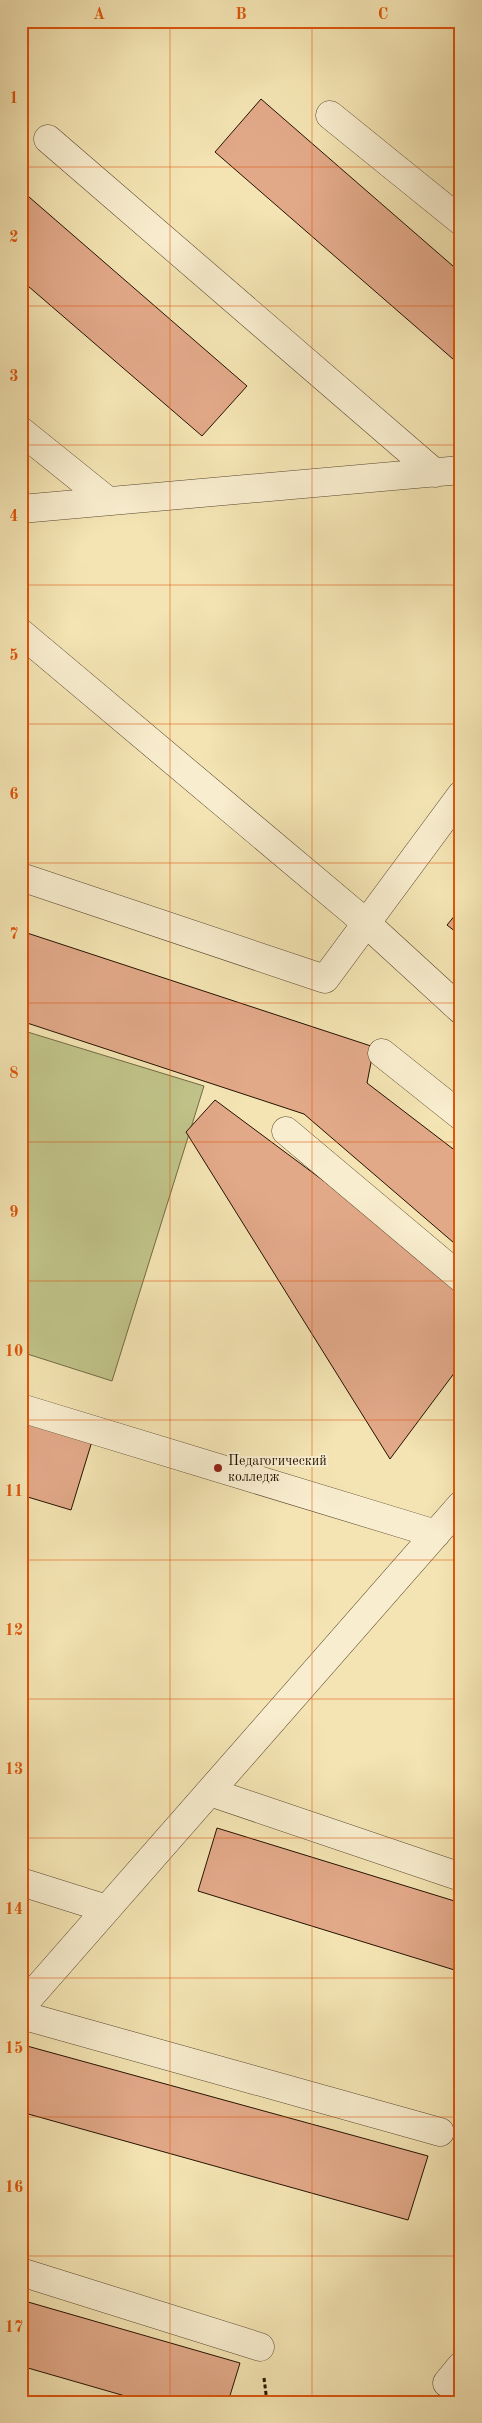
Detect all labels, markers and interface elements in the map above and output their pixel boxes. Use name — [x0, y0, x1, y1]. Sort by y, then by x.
text: A — [93, 7, 105, 23]
text: B — [235, 7, 247, 23]
text: C — [378, 7, 388, 23]
text: 1 — [9, 91, 19, 107]
text: 2 — [9, 230, 19, 246]
text: 3 — [9, 369, 19, 385]
text: 4 — [9, 509, 19, 525]
text: 5 — [9, 648, 19, 664]
text: 6 — [9, 787, 19, 803]
text: 7 — [9, 927, 19, 943]
text: 8 — [9, 1066, 19, 1082]
text: 9 — [9, 1205, 19, 1221]
text: 10 — [5, 1344, 23, 1360]
place label: Педагогический колледж — [228, 1454, 327, 1484]
marker: Педагогический колледж — [212, 1462, 224, 1474]
text: 11 — [5, 1484, 23, 1500]
text: 12 — [5, 1623, 23, 1639]
text: 13 — [5, 1762, 23, 1778]
text: 14 — [5, 1902, 23, 1918]
text: 15 — [5, 2041, 23, 2057]
text: 16 — [5, 2180, 23, 2196]
text: 17 — [5, 2320, 23, 2336]

